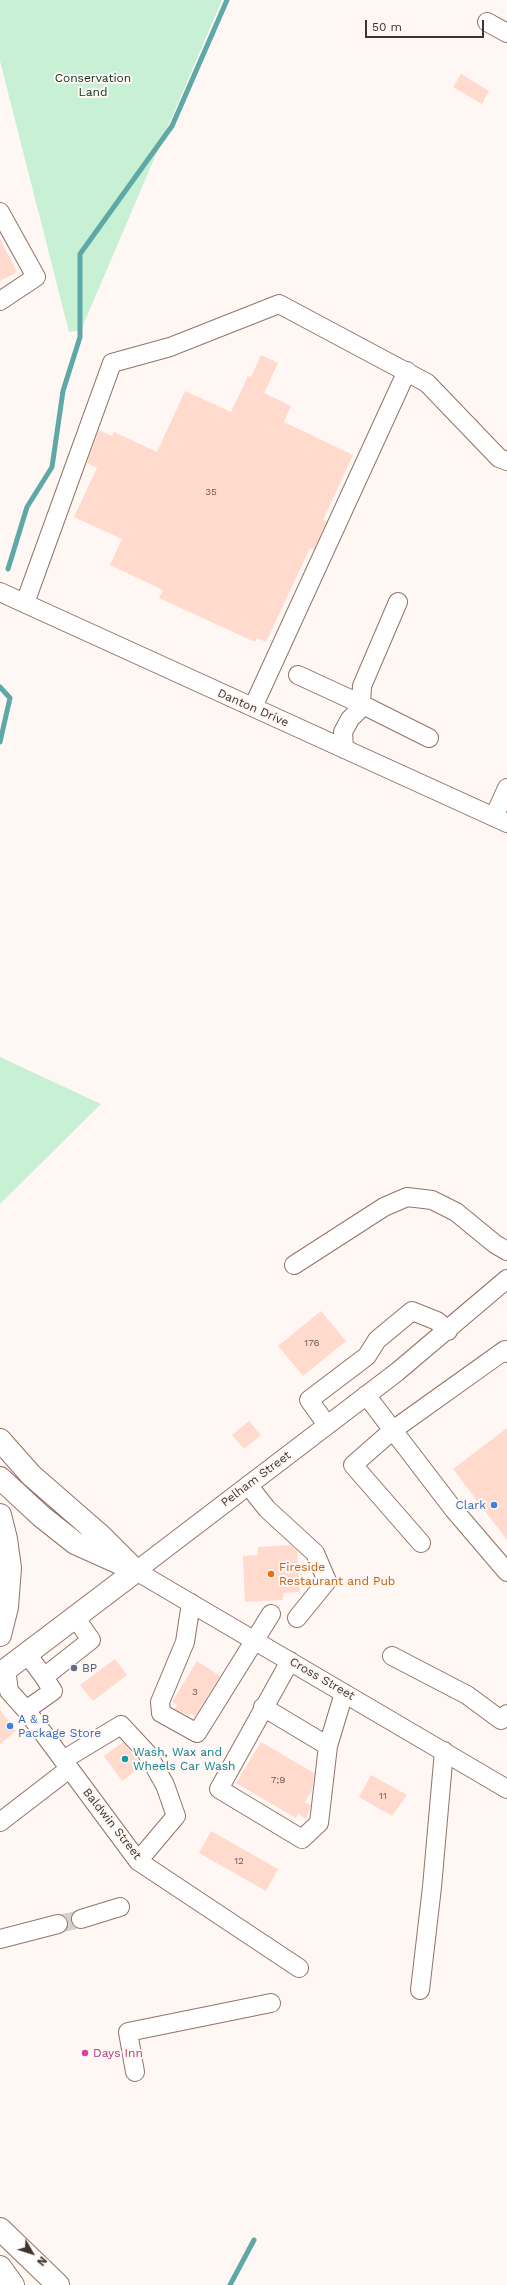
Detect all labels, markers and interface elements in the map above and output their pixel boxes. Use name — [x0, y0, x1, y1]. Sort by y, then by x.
scale bar — [367, 12, 486, 38]
text: 50 m — [372, 20, 402, 34]
park label: Conservation Land — [55, 71, 131, 99]
house number: 35 — [205, 486, 217, 498]
street label: Danton Drive — [215, 686, 291, 730]
house number: 176 — [304, 1337, 320, 1349]
street label: Pelham Street — [218, 1448, 294, 1510]
place label: Clark — [456, 1498, 486, 1512]
marker: Clark — [489, 1500, 499, 1510]
place label: Fireside Restaurant and Pub — [279, 1560, 395, 1588]
marker: Fireside Restaurant and Pub — [266, 1569, 276, 1579]
street label: Cross Street — [287, 1655, 357, 1703]
place label: BP — [82, 1661, 97, 1675]
marker: BP — [69, 1663, 79, 1673]
house number: 3 — [192, 1686, 198, 1698]
place label: A & B Package Store — [18, 1712, 101, 1740]
marker: A & B Package Store — [5, 1721, 15, 1731]
place label: Wash, Wax and Wheels Car Wash — [133, 1745, 236, 1773]
marker: Wash, Wax and Wheels Car Wash — [120, 1754, 130, 1764]
house number: 7;9 — [271, 1774, 285, 1786]
street label: Baldwin Street — [80, 1785, 144, 1863]
house number: 11 — [379, 1790, 387, 1802]
house number: 12 — [234, 1855, 244, 1867]
place label: Days Inn — [93, 2046, 143, 2060]
marker: Days Inn — [80, 2048, 90, 2058]
north arrow — [12, 2233, 52, 2273]
text: N — [34, 2254, 49, 2268]

